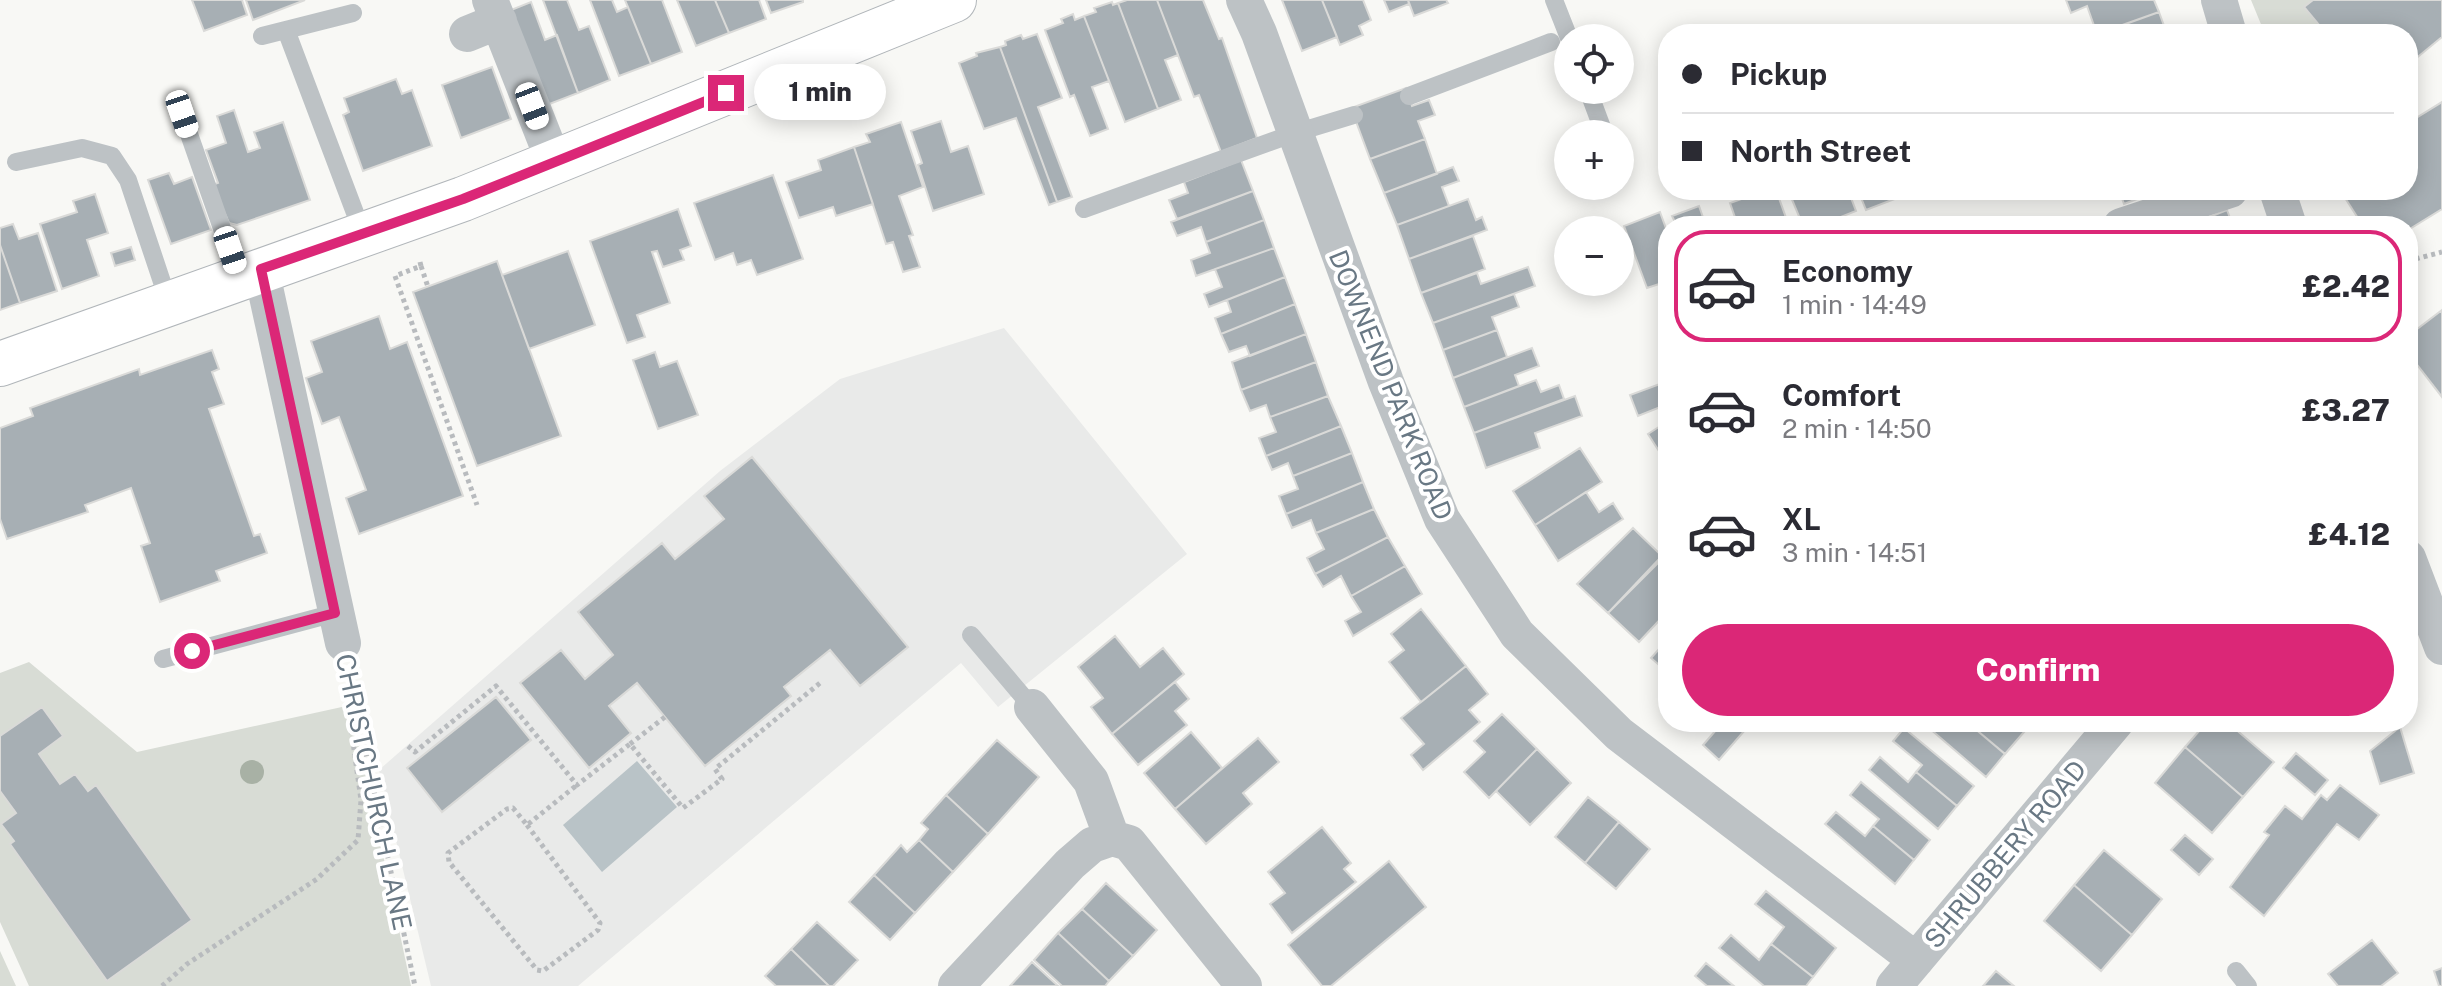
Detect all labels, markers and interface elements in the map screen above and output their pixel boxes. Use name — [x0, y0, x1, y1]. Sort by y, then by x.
map controls — [1554, 24, 1634, 296]
button: locate — [1554, 24, 1634, 104]
text: Pickup — [1730, 56, 1827, 92]
callout: 1 min — [754, 65, 886, 121]
route end — [708, 75, 744, 111]
text: 1 min — [788, 76, 852, 107]
car — [512, 79, 552, 133]
car — [163, 87, 201, 141]
button: + — [1554, 120, 1634, 200]
text: North Street — [1730, 133, 1911, 169]
button: − — [1554, 216, 1634, 296]
car — [211, 223, 249, 277]
street label: DOWNEND PARK ROAD — [1323, 245, 1459, 525]
icon: car — [1686, 250, 1758, 322]
text: Economy — [1782, 253, 1913, 289]
text: £2.42 — [2302, 268, 2390, 304]
text: 1 min · 14:49 — [1782, 289, 1927, 320]
icon: car — [1686, 374, 1758, 446]
text: Comfort — [1782, 377, 1901, 413]
text: £3.27 — [2302, 392, 2390, 428]
text: 2 min · 14:50 — [1782, 413, 1932, 444]
icon: car — [1686, 498, 1758, 570]
text: XL — [1782, 501, 1821, 537]
text: £4.12 — [2309, 516, 2390, 552]
text: 3 min · 14:51 — [1782, 537, 1927, 568]
button: Confirm — [1682, 624, 2394, 716]
route start — [174, 633, 210, 669]
street label: CHRISTCHURCH LANE — [330, 651, 418, 933]
street label: SHRUBBERY ROAD — [1918, 754, 2092, 954]

